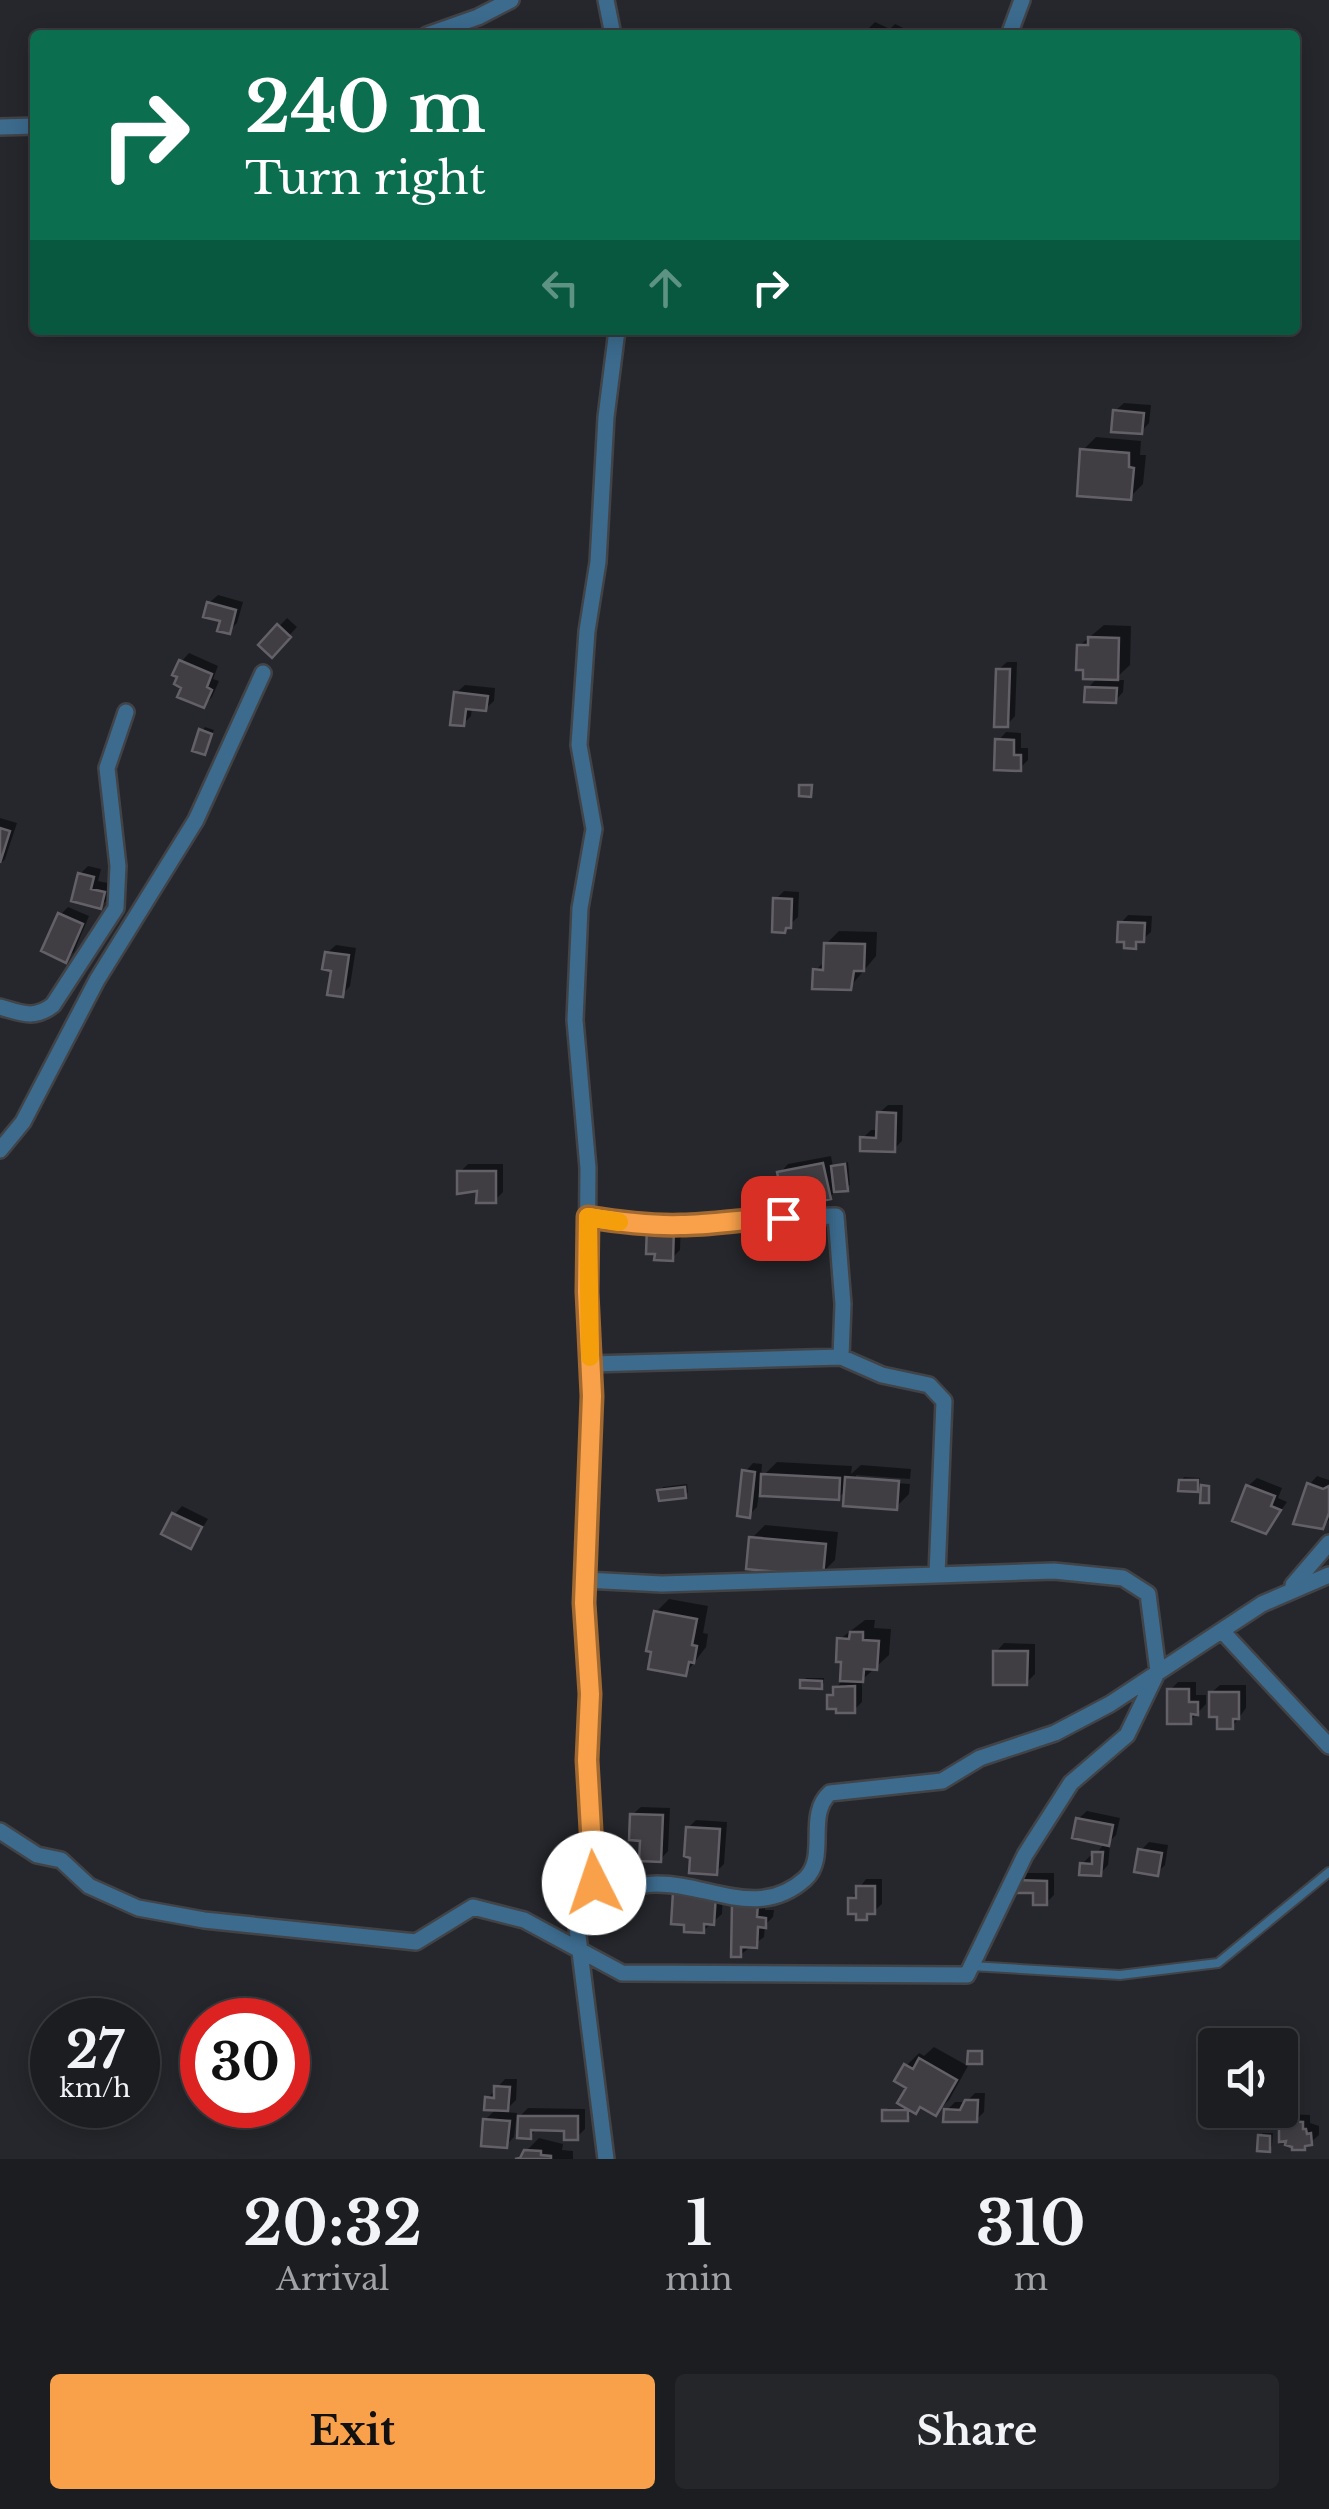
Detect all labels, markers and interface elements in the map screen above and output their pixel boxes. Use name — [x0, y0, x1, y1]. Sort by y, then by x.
text: 240 m — [245, 64, 486, 151]
icon: right — [80, 70, 210, 200]
text: Turn right — [245, 150, 486, 206]
icon: left — [533, 260, 588, 315]
icon: ahead — [638, 260, 693, 315]
icon: right — [743, 260, 798, 315]
pin — [741, 1176, 826, 1261]
icon: arrive — [756, 1191, 811, 1246]
position arrow — [542, 1831, 646, 1935]
speed limit sign: 30 — [180, 1998, 310, 2128]
text: 27 — [66, 2019, 124, 2082]
map controls — [1198, 2028, 1298, 2128]
button: sound — [1198, 2028, 1298, 2128]
text: km/h — [60, 2073, 130, 2104]
text: 20:32 — [243, 2187, 422, 2261]
text: 1 — [686, 2187, 712, 2261]
text: 310 — [976, 2187, 1086, 2261]
text: Arrival — [276, 2259, 389, 2299]
text: min — [665, 2259, 733, 2299]
text: m — [1014, 2259, 1048, 2299]
button: Exit — [50, 2374, 655, 2489]
button: Share — [675, 2374, 1279, 2489]

